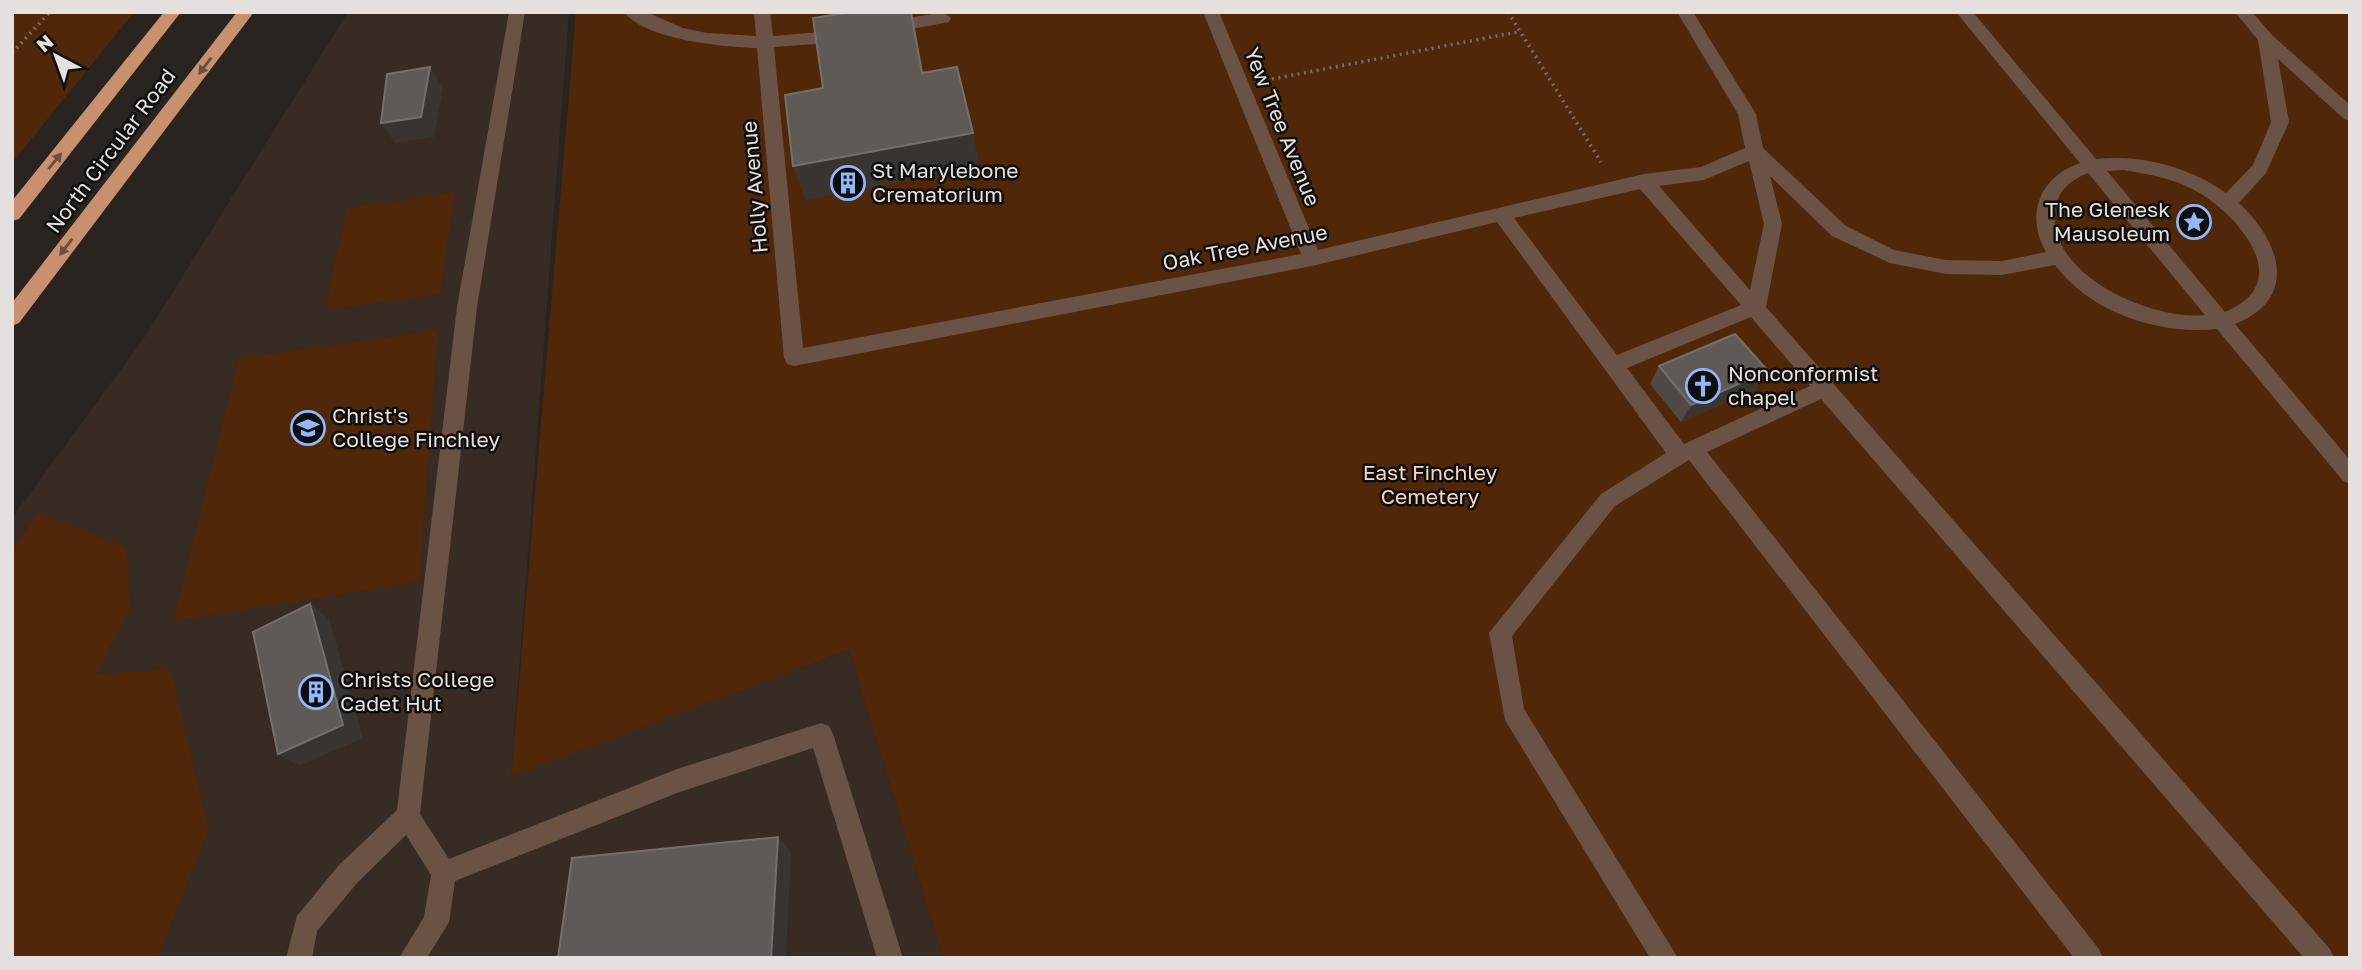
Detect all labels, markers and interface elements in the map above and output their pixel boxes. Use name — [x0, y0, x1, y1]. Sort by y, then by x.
north arrow — [21, 21, 91, 91]
text: N — [32, 29, 58, 56]
street label: Yew Tree Avenue — [1239, 43, 1327, 210]
one-way arrow — [197, 57, 212, 75]
street label: North Circular Road — [40, 63, 181, 238]
street label: Holly Avenue — [735, 120, 773, 254]
one-way arrow — [47, 152, 62, 170]
place label: St Marylebone Crematorium — [872, 157, 1018, 207]
building icon: St Marylebone Crematorium — [829, 164, 867, 202]
place label: The Glenesk Mausoleum — [2045, 196, 2170, 246]
place icon: The Glenesk Mausoleum — [2175, 203, 2213, 241]
street label: Oak Tree Avenue — [1160, 218, 1329, 276]
one-way arrow — [60, 238, 74, 256]
place label: Nonconformist chapel — [1728, 360, 1878, 410]
church icon: Nonconformist chapel — [1684, 367, 1722, 405]
place label: Christ's College Finchley — [332, 402, 500, 452]
school or university icon: Christ's College Finchley — [289, 409, 327, 447]
park label: East Finchley Cemetery — [1363, 459, 1498, 509]
place label: Christs College Cadet Hut — [340, 666, 494, 716]
building icon: Christs College Cadet Hut — [297, 673, 335, 711]

